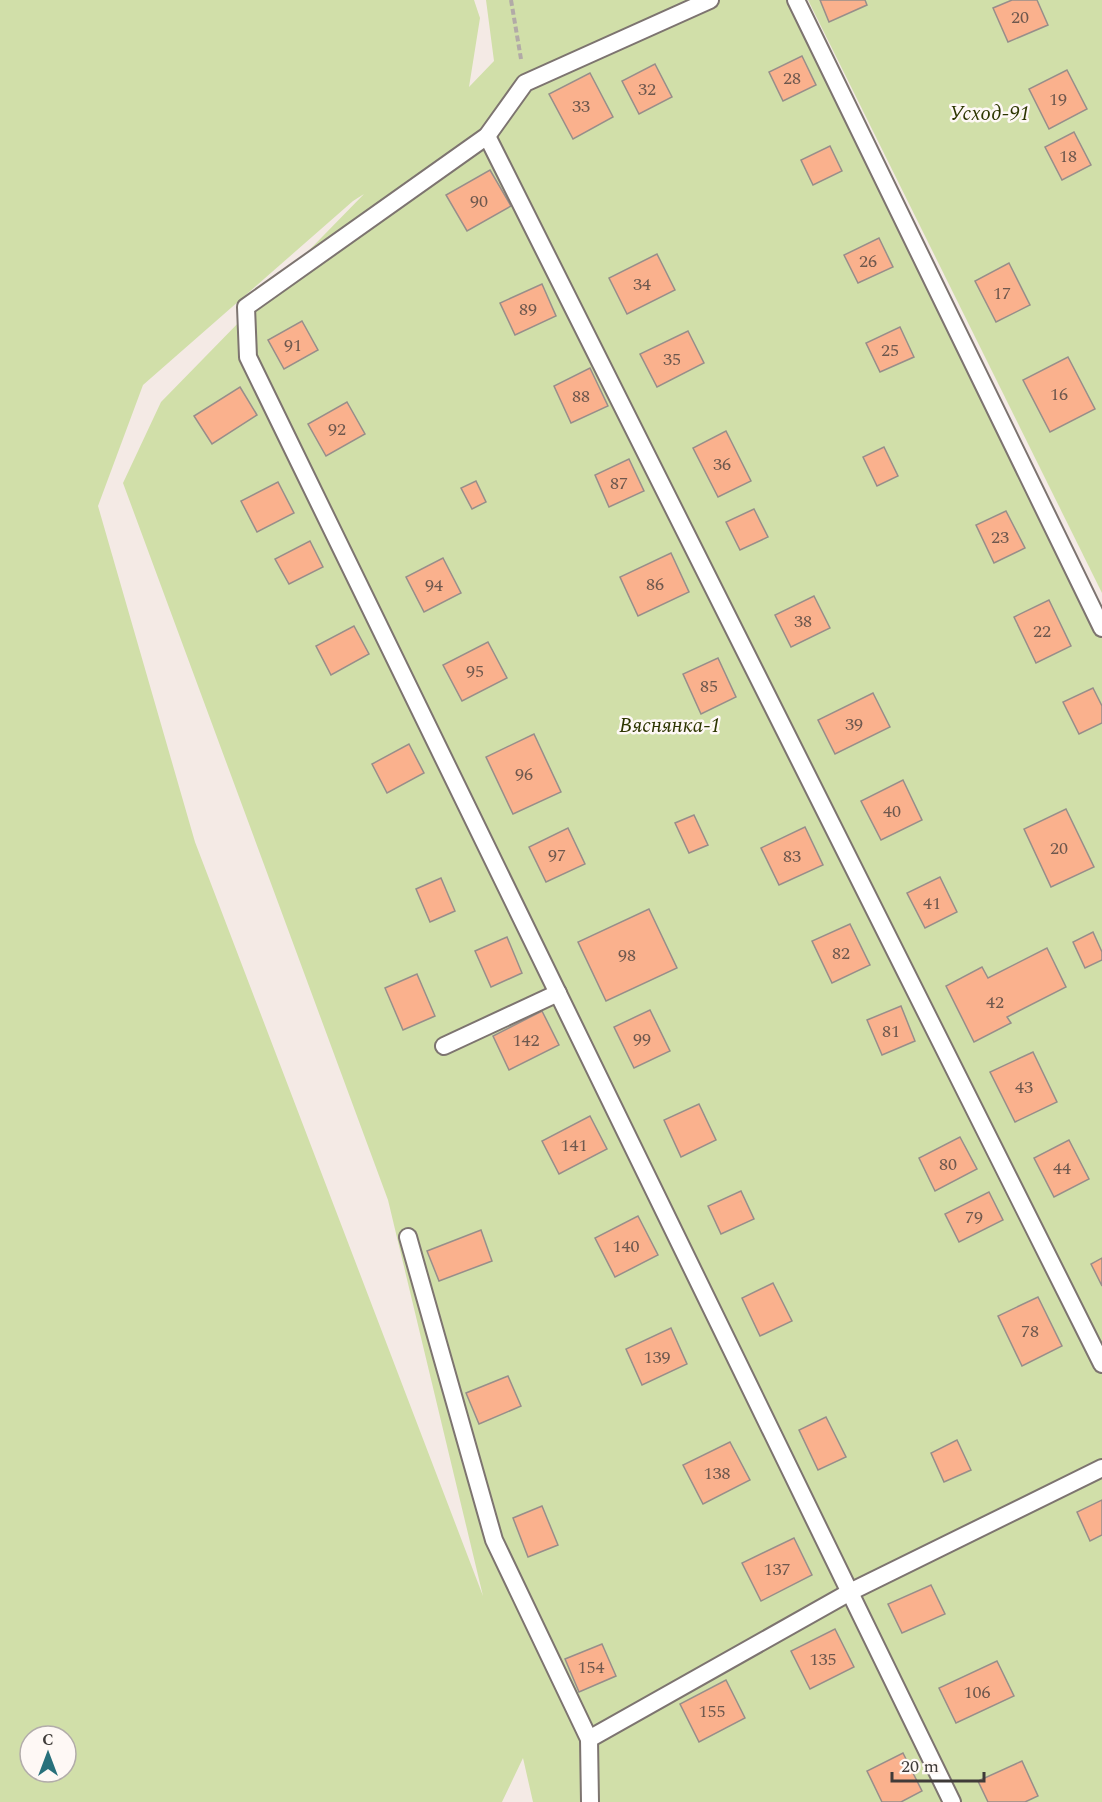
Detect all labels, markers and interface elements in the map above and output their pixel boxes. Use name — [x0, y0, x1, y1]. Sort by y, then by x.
house number: 20 — [1011, 4, 1029, 31]
house number: 28 — [783, 65, 801, 92]
house number: 32 — [638, 76, 656, 103]
house number: 19 — [1049, 86, 1067, 113]
house number: 33 — [572, 93, 590, 120]
park label: Усход-91 — [950, 98, 1030, 130]
house number: 18 — [1059, 143, 1077, 170]
house number: 90 — [470, 188, 488, 215]
house number: 26 — [859, 248, 877, 275]
house number: 34 — [633, 271, 651, 298]
house number: 17 — [993, 280, 1011, 307]
house number: 89 — [519, 296, 537, 323]
house number: 91 — [284, 332, 302, 359]
house number: 25 — [881, 337, 899, 364]
house number: 35 — [663, 346, 681, 373]
house number: 16 — [1050, 381, 1068, 408]
house number: 88 — [572, 383, 590, 410]
house number: 92 — [328, 416, 346, 443]
house number: 36 — [713, 451, 731, 478]
house number: 87 — [610, 470, 628, 497]
house number: 23 — [991, 524, 1009, 551]
house number: 86 — [646, 571, 664, 598]
house number: 94 — [425, 572, 443, 599]
house number: 38 — [794, 608, 812, 635]
house number: 22 — [1033, 618, 1051, 645]
house number: 95 — [466, 658, 484, 685]
house number: 85 — [700, 673, 718, 700]
park label: Вяснянка-1 — [619, 710, 721, 742]
house number: 39 — [845, 711, 863, 738]
house number: 96 — [515, 761, 533, 788]
house number: 40 — [883, 798, 901, 825]
house number: 20 — [1050, 835, 1068, 862]
house number: 97 — [548, 842, 566, 869]
house number: 83 — [783, 843, 801, 870]
house number: 41 — [923, 890, 941, 917]
house number: 82 — [832, 940, 850, 967]
house number: 98 — [618, 942, 636, 969]
house number: 42 — [986, 989, 1004, 1016]
house number: 81 — [882, 1018, 900, 1045]
house number: 99 — [633, 1026, 651, 1053]
house number: 142 — [513, 1027, 540, 1054]
house number: 43 — [1015, 1074, 1033, 1101]
house number: 141 — [561, 1132, 588, 1159]
house number: 80 — [939, 1151, 957, 1178]
house number: 44 — [1053, 1155, 1071, 1182]
house number: 79 — [965, 1204, 983, 1231]
house number: 140 — [613, 1233, 640, 1260]
house number: 78 — [1021, 1318, 1039, 1345]
house number: 139 — [644, 1344, 671, 1371]
house number: 138 — [704, 1460, 731, 1487]
house number: 137 — [764, 1556, 791, 1583]
house number: 135 — [810, 1646, 837, 1673]
house number: 154 — [578, 1654, 605, 1681]
house number: 106 — [964, 1679, 991, 1706]
house number: 155 — [699, 1698, 726, 1725]
north arrow — [18, 1724, 78, 1784]
text: С — [42, 1728, 54, 1752]
scale bar — [892, 1745, 984, 1783]
text: 20 m — [901, 1753, 939, 1780]

